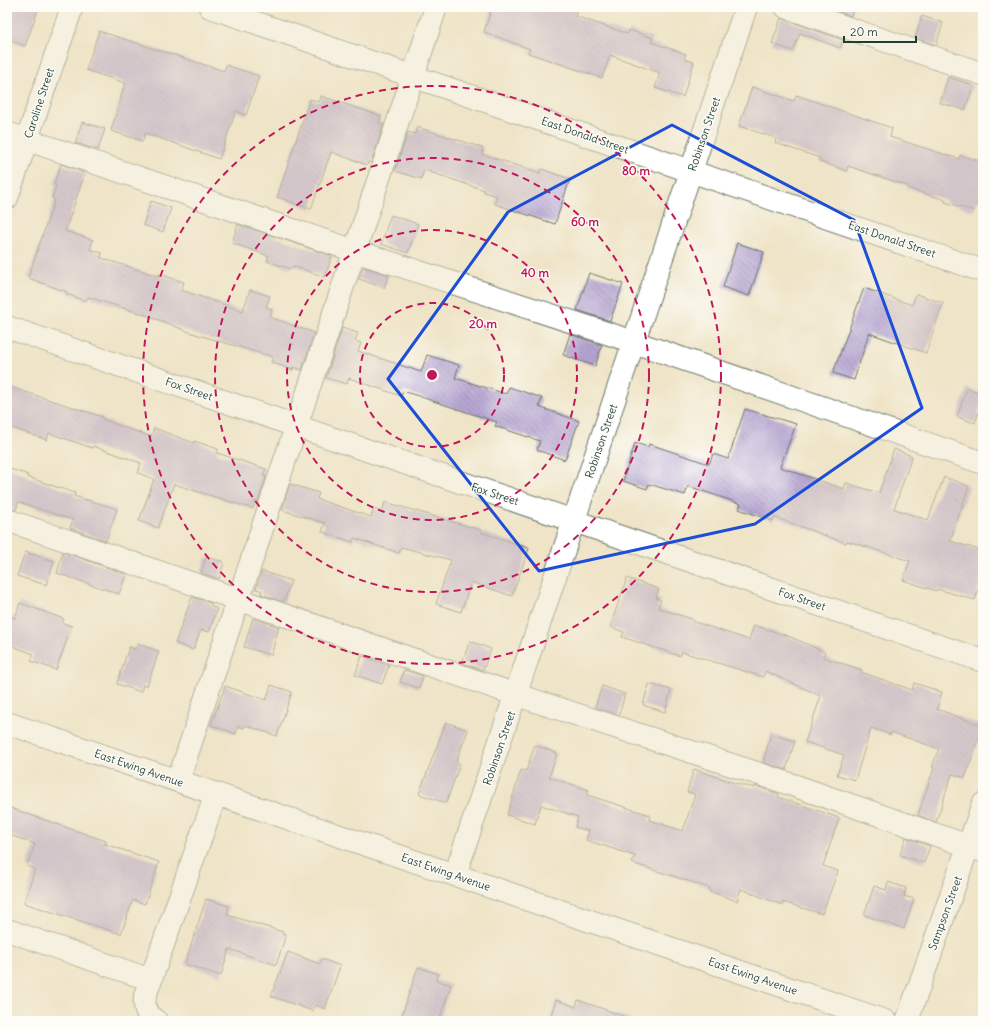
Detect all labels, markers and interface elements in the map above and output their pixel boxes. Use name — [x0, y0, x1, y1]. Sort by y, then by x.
scale bar — [844, 18, 916, 44]
text: 20 m — [850, 24, 878, 39]
street label: Caroline Street — [21, 66, 57, 140]
street label: Robinson Street — [685, 95, 723, 173]
street label: East Donald Street — [539, 113, 631, 157]
text: 80 m — [622, 163, 651, 178]
text: 60 m — [571, 214, 600, 229]
street label: East Donald Street — [846, 217, 938, 261]
text: 40 m — [521, 265, 550, 280]
text: 20 m — [469, 316, 497, 331]
centre of rings — [425, 368, 439, 382]
street label: Fox Street — [163, 374, 215, 404]
street label: Robinson Street — [582, 402, 620, 480]
street label: Fox Street — [469, 480, 521, 508]
street label: Fox Street — [776, 584, 828, 614]
street label: Robinson Street — [480, 709, 518, 787]
street label: East Ewing Avenue — [93, 746, 185, 790]
street label: East Ewing Avenue — [400, 850, 492, 894]
street label: Sampson Street — [925, 874, 965, 952]
street label: East Ewing Avenue — [707, 954, 799, 998]

